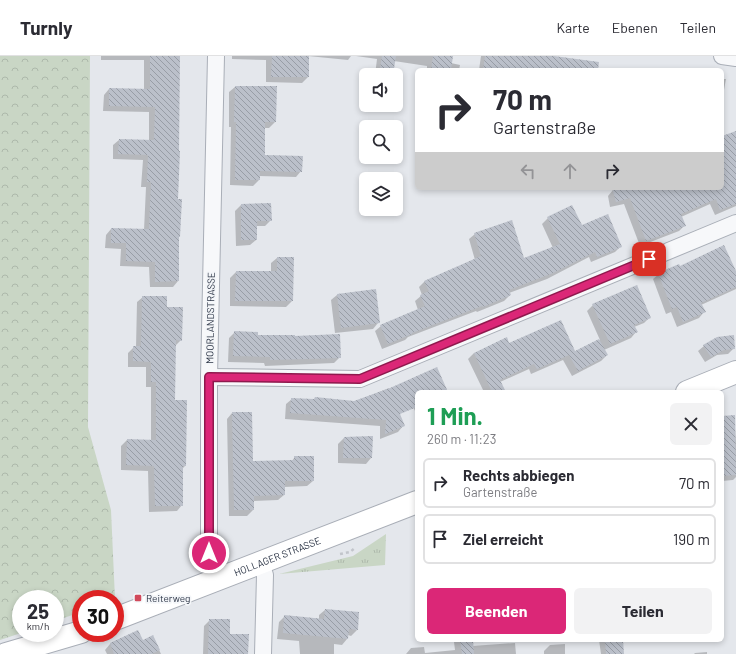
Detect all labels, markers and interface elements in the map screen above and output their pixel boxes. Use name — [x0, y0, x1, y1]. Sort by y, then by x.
text: Turnly — [20, 16, 72, 39]
text: Karte — [556, 19, 590, 36]
text: Ebenen — [612, 19, 658, 36]
text: Teilen — [680, 19, 716, 36]
map controls — [359, 68, 403, 216]
button: sound — [359, 68, 403, 112]
text: 70 m — [493, 82, 552, 116]
icon: right — [427, 84, 479, 136]
text: Gartenstraße — [493, 116, 596, 138]
button: search — [359, 120, 403, 164]
icon: left — [517, 160, 539, 182]
icon: ahead — [559, 160, 581, 182]
icon: right — [601, 160, 623, 182]
button: layers — [359, 172, 403, 216]
pin — [632, 242, 666, 276]
icon: arrive — [638, 248, 660, 270]
street label: MOORLANDSTRASSE — [203, 272, 217, 364]
text: 1 Min. — [427, 401, 483, 430]
button: close — [670, 403, 712, 445]
text: 260 m · 11:23 — [427, 431, 496, 447]
text: Rechts abbiegen — [463, 466, 574, 484]
icon: right — [429, 472, 451, 494]
text: 70 m — [679, 474, 710, 492]
text: Gartenstraße — [463, 484, 537, 500]
icon: arrive — [429, 528, 451, 550]
text: Ziel erreicht — [463, 530, 544, 548]
text: 190 m — [673, 530, 710, 548]
position arrow — [188, 532, 230, 574]
street label: HOLLAGER STRASSE — [232, 534, 322, 578]
button: Beenden — [427, 588, 566, 634]
button: Teilen — [574, 588, 712, 634]
speed limit sign: 30 — [72, 590, 124, 642]
place label: Reiterweg — [146, 592, 190, 604]
marker: Reiterweg — [133, 593, 143, 603]
text: 25 — [27, 599, 49, 623]
text: km/h — [27, 620, 49, 632]

